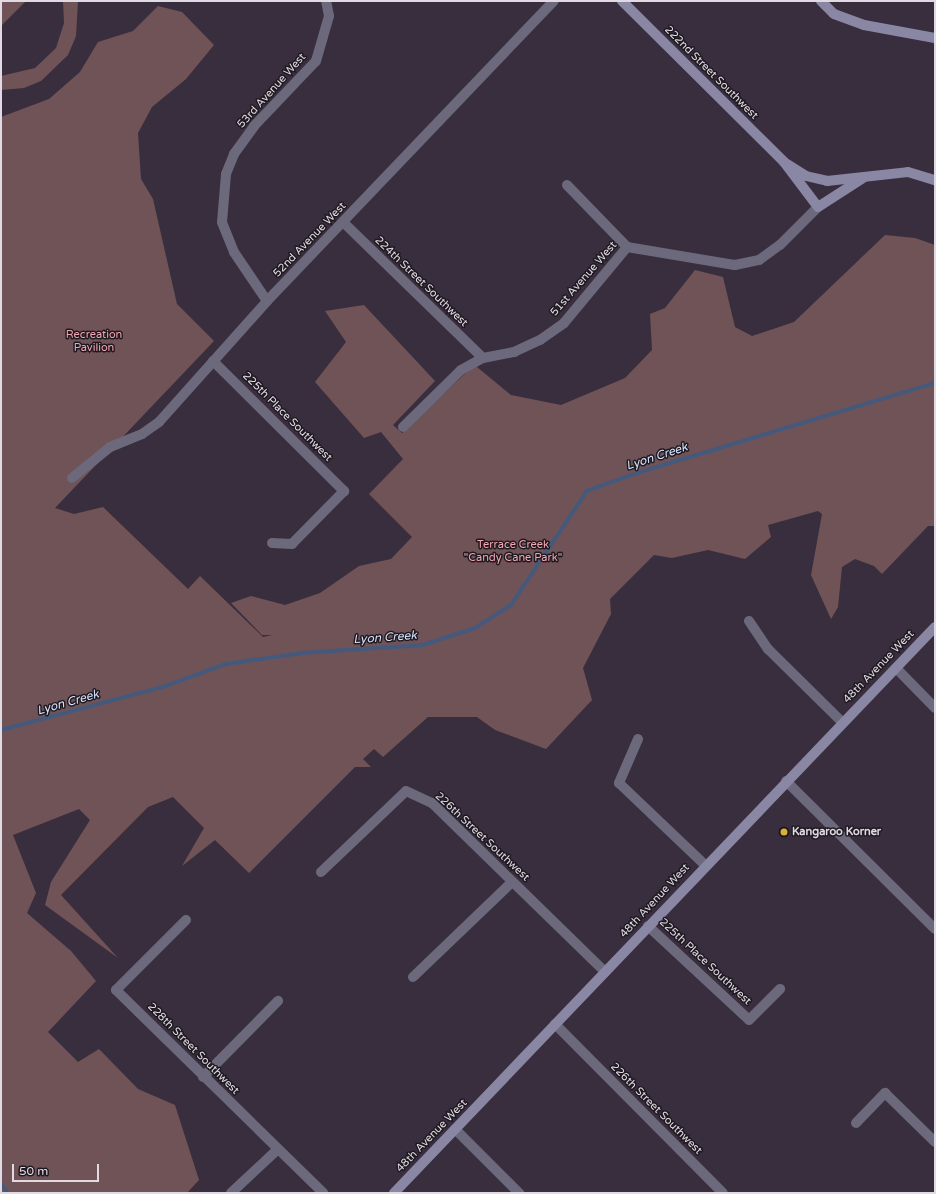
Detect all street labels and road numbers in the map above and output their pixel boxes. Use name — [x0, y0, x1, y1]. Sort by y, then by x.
street label: 222nd Street Southwest — [662, 24, 760, 122]
street label: 53rd Avenue West — [235, 51, 309, 131]
street label: 52nd Avenue West — [271, 200, 349, 280]
street label: 224th Street Southwest — [372, 234, 470, 330]
street label: 51st Avenue West — [548, 239, 620, 319]
street label: 225th Place Southwest — [240, 370, 334, 464]
street label: 48th Avenue West — [841, 628, 917, 706]
street label: 226th Street Southwest — [432, 790, 532, 884]
street label: 48th Avenue West — [617, 861, 693, 941]
street label: 225th Place Southwest — [656, 916, 754, 1008]
street label: 228th Street Southwest — [144, 1000, 242, 1098]
street label: 226th Street Southwest — [607, 1060, 705, 1158]
street label: 48th Avenue West — [394, 1097, 470, 1175]

